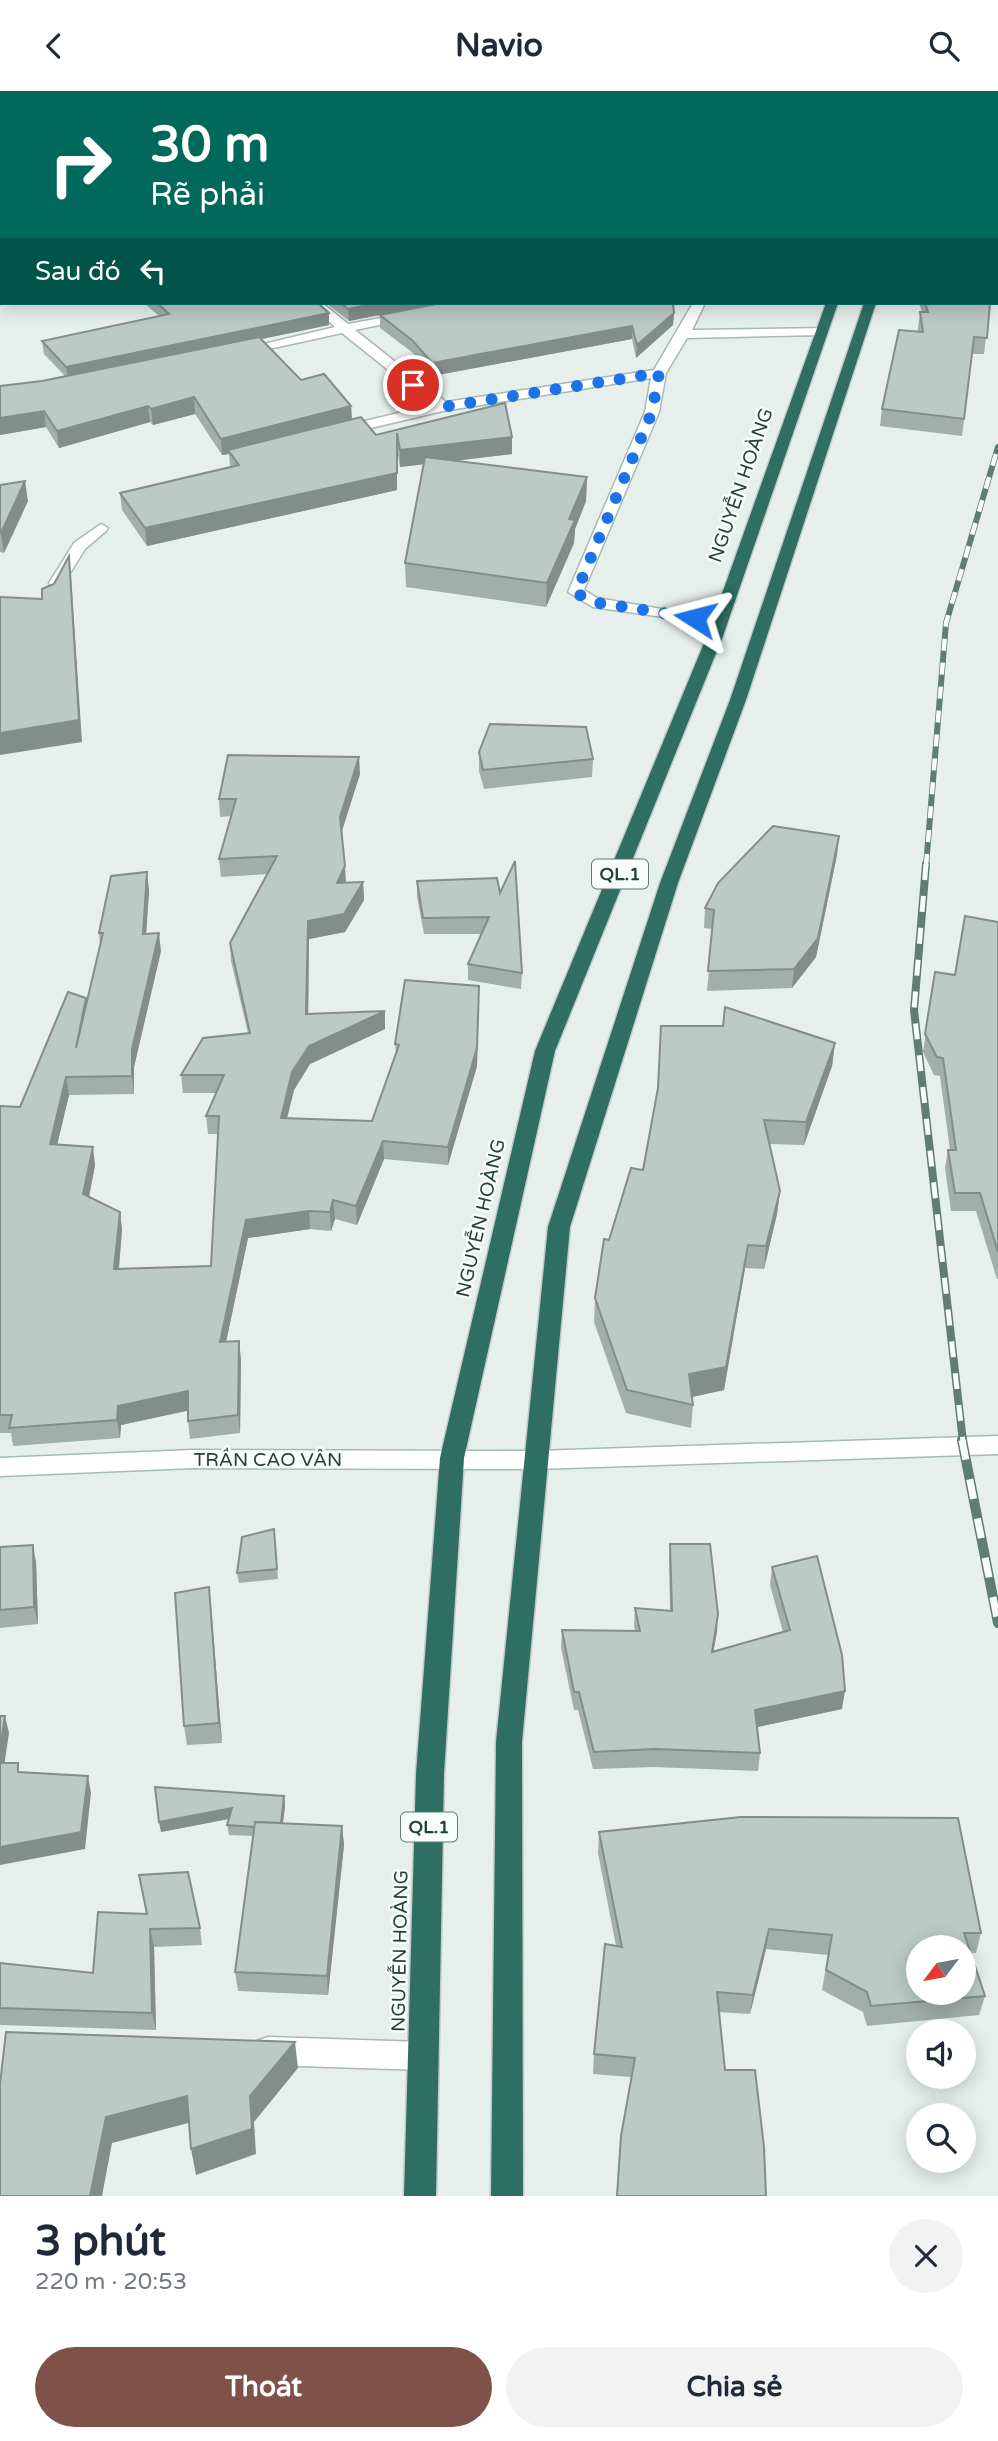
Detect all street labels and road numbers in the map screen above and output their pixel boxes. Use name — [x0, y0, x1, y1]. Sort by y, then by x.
street label: NGUYỄN HOÀNG — [702, 405, 778, 565]
road number: QL.1 — [592, 859, 648, 889]
street label: NGUYỄN HOÀNG — [450, 1136, 510, 1300]
street label: TRẦN CAO VÂN — [194, 1447, 342, 1471]
road number: QL.1 — [401, 1813, 457, 1841]
street label: NGUYỄN HOÀNG — [386, 1870, 412, 2032]

